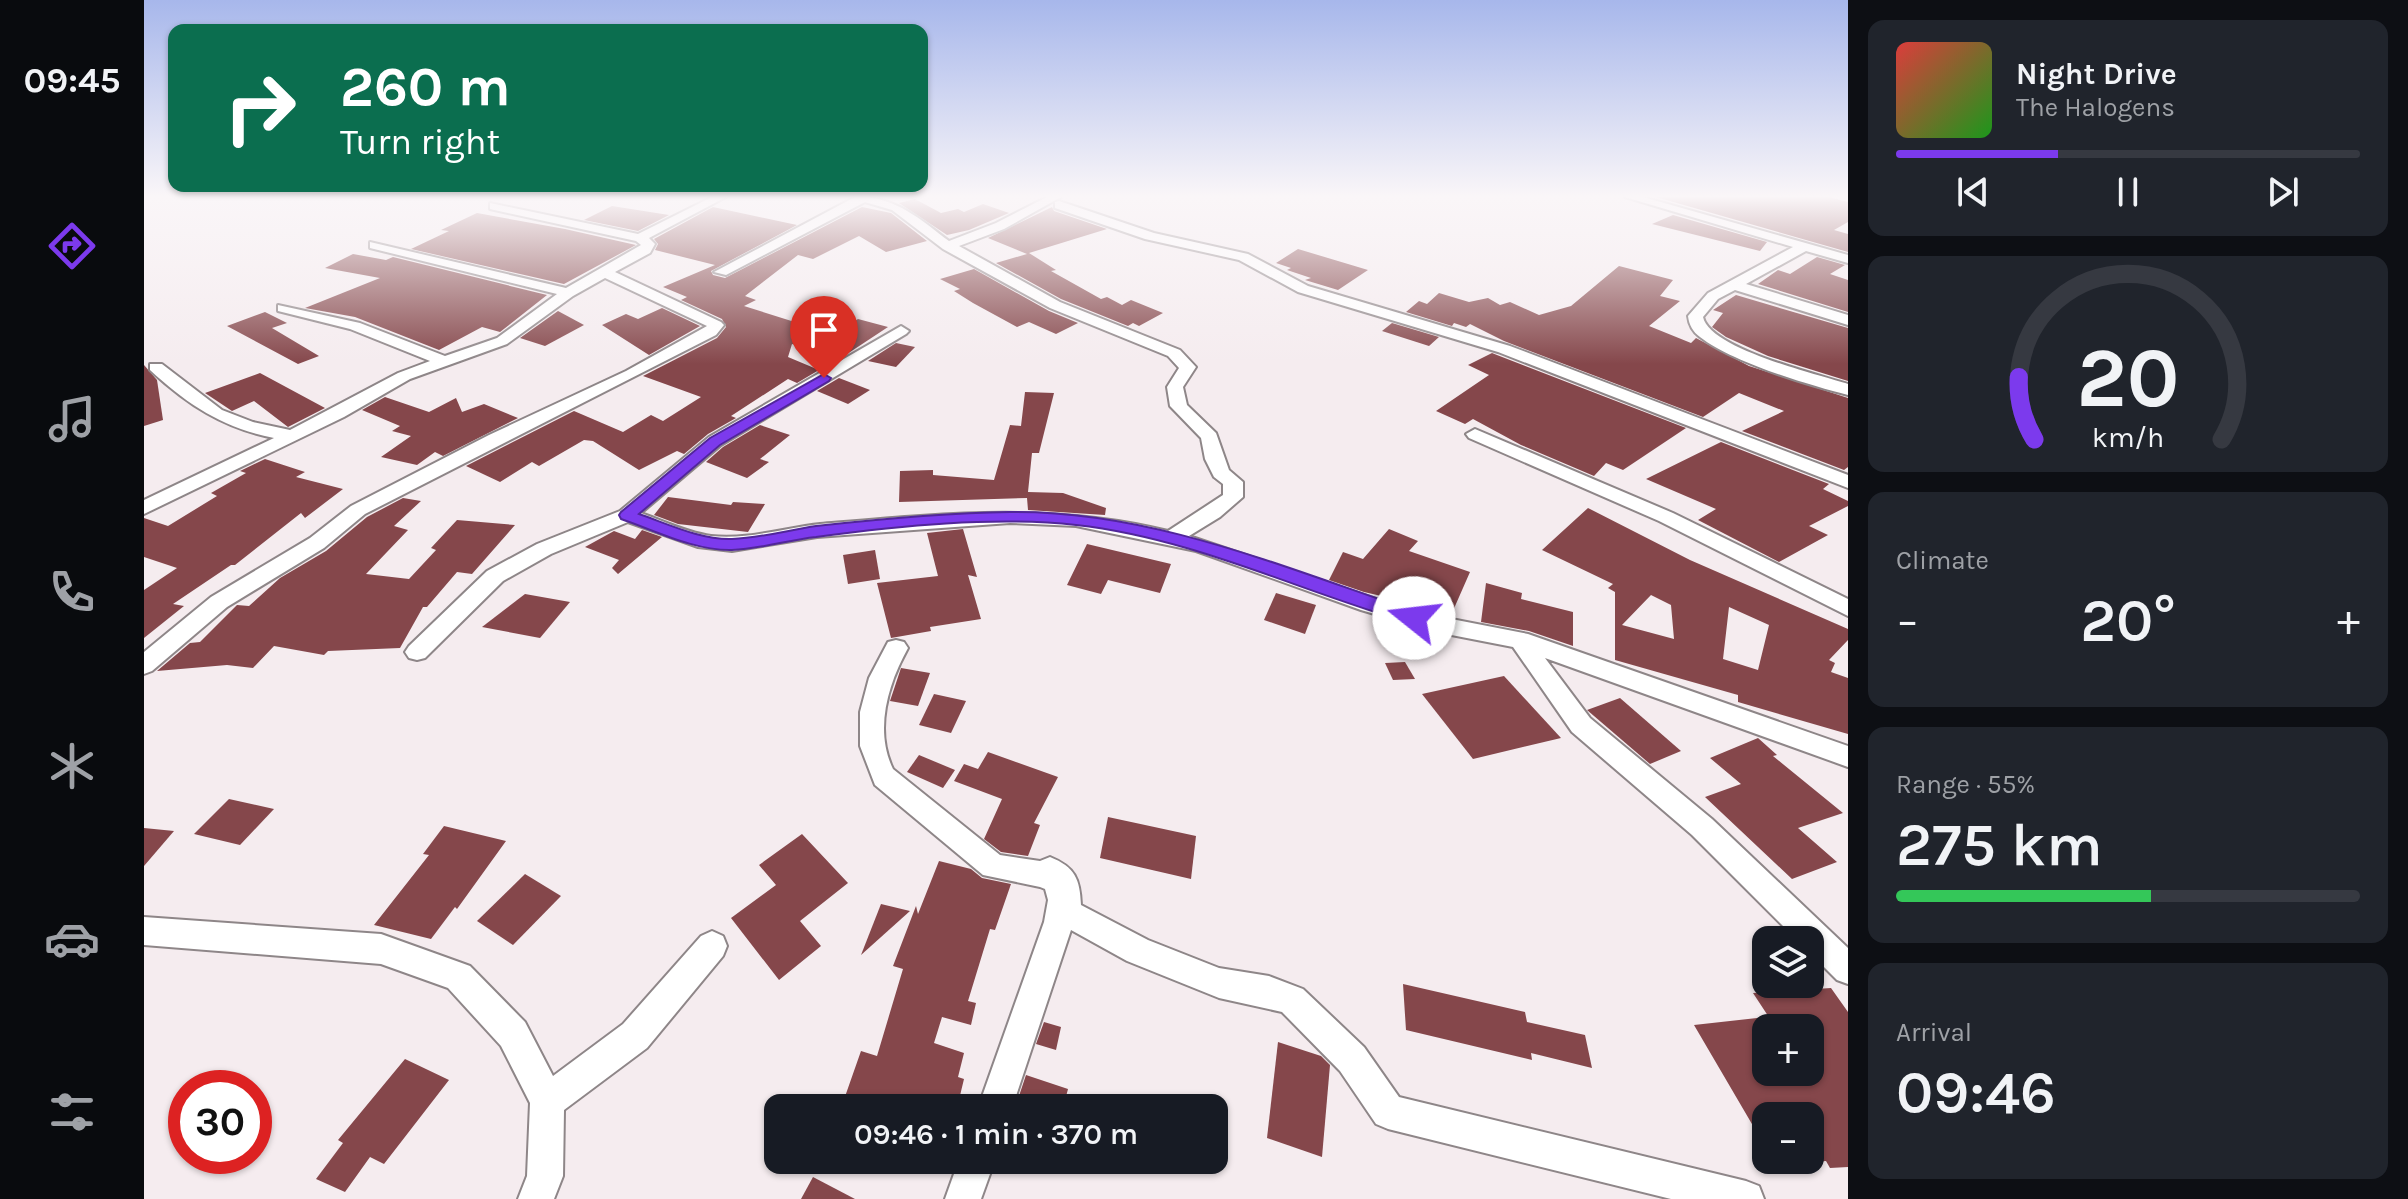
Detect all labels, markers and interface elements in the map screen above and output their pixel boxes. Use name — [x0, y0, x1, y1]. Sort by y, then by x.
text: 260 m — [340, 54, 511, 119]
icon: right — [208, 56, 312, 160]
text: Night Drive — [2016, 56, 2177, 92]
text: 09:45 — [24, 59, 120, 101]
text: The Halogens — [2016, 92, 2175, 123]
text: Turn right — [340, 121, 500, 163]
icon: previous — [1951, 170, 1995, 214]
icon: pause — [2106, 170, 2150, 214]
icon: next — [2261, 170, 2305, 214]
icon: directions — [44, 218, 100, 274]
pin — [790, 296, 858, 378]
icon: arrive — [802, 308, 846, 352]
text: 20 — [2077, 329, 2179, 426]
icon: music — [44, 391, 100, 447]
text: km/h — [2092, 421, 2164, 454]
text: Climate — [1896, 545, 1989, 576]
icon: phone — [44, 564, 100, 620]
position arrow — [1372, 576, 1456, 660]
text: 20° — [2080, 586, 2176, 656]
text: − — [1896, 595, 1919, 646]
text: + — [2337, 595, 2360, 646]
icon: climate — [44, 738, 100, 794]
text: Range · 55% — [1896, 769, 2035, 800]
text: 275 km — [1896, 810, 2103, 880]
icon: car — [44, 911, 100, 967]
map controls — [1752, 926, 1824, 1174]
button: layers — [1752, 926, 1824, 998]
button: + — [1752, 1014, 1824, 1086]
text: Arrival — [1896, 1017, 1972, 1048]
text: 09:46 — [1896, 1058, 2056, 1128]
speed limit sign: 30 — [168, 1070, 272, 1174]
icon: filters — [44, 1084, 100, 1140]
button: − — [1752, 1102, 1824, 1174]
text: 09:46 · 1 min · 370 m — [854, 1116, 1138, 1152]

